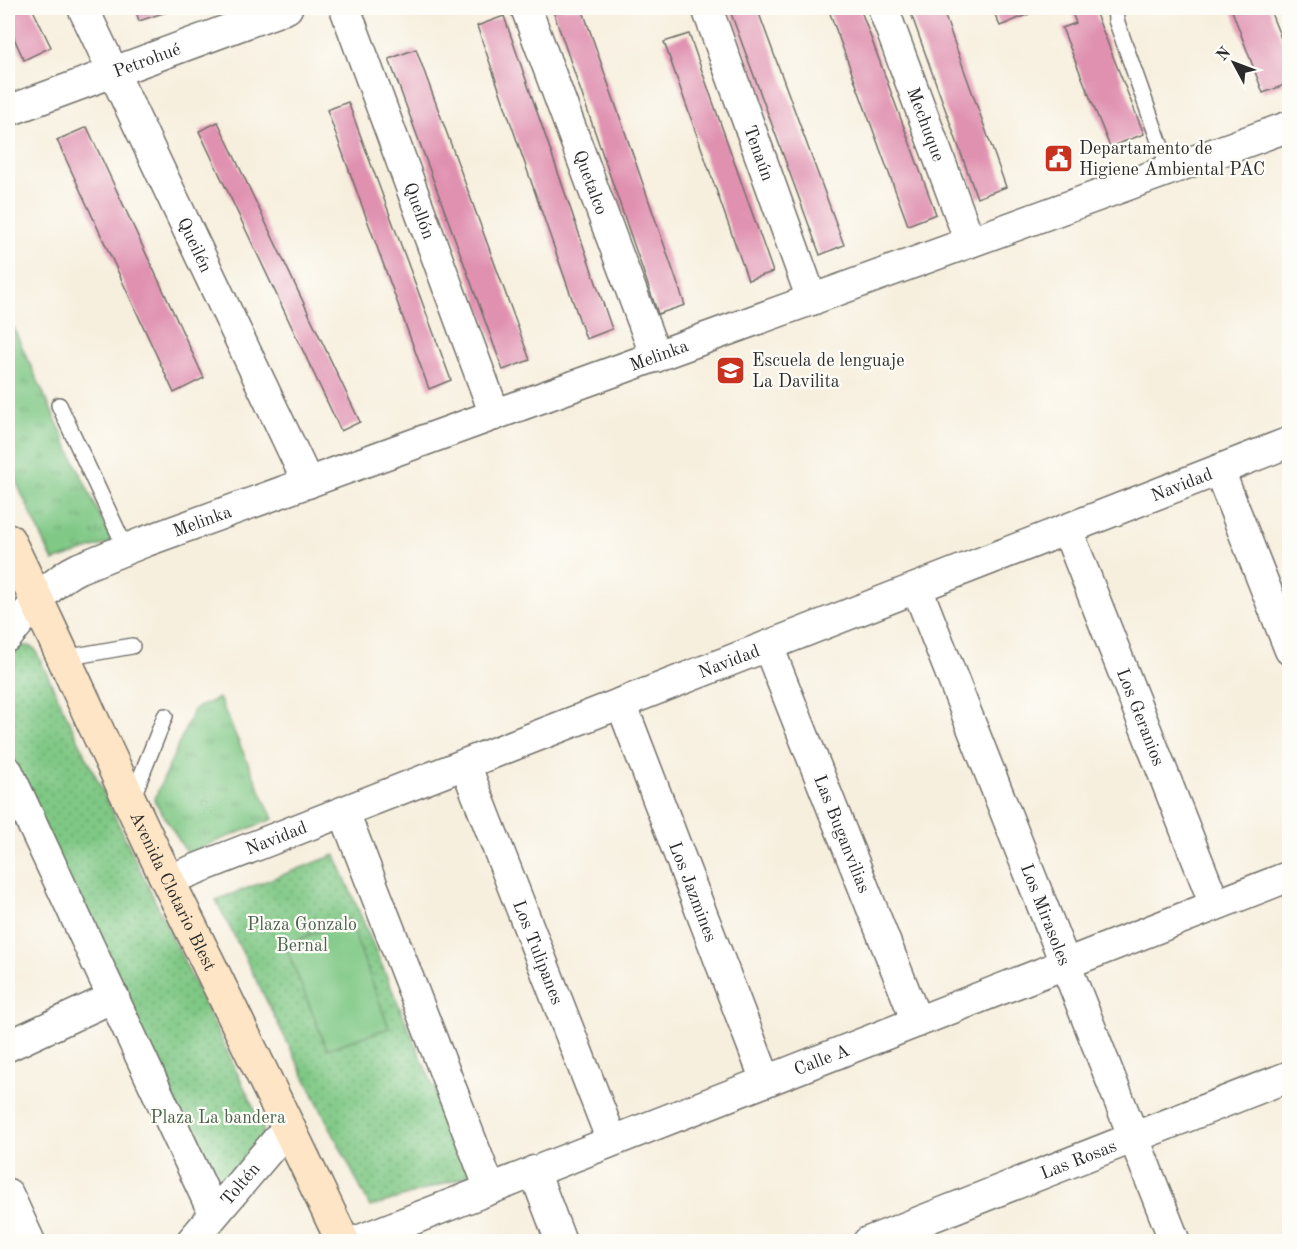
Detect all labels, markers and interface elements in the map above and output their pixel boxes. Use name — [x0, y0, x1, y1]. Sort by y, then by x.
north arrow — [1204, 33, 1264, 93]
street label: Petrohué — [111, 40, 183, 81]
text: N — [1214, 44, 1235, 64]
street label: Mechuque — [903, 85, 947, 164]
street label: Tenaún — [740, 123, 777, 184]
place label: Departamento de Higiene Ambiental PAC — [1079, 140, 1265, 179]
public building icon: Departamento de Higiene Ambiental PAC — [1042, 142, 1074, 174]
street label: Quetalco — [570, 148, 610, 217]
street label: Quellón — [400, 180, 437, 242]
street label: Queilén — [174, 215, 215, 276]
street label: Melinka — [627, 337, 691, 375]
place label: Escuela de lenguaje La Davilita — [752, 352, 905, 391]
school or university icon: Escuela de lenguaje La Davilita — [715, 354, 747, 386]
street label: Navidad — [1149, 465, 1215, 505]
street label: Melinka — [171, 503, 234, 541]
street label: Navidad — [696, 642, 762, 682]
street label: Los Geranios — [1113, 666, 1167, 769]
street label: Las Buganvilias — [810, 773, 873, 896]
street label: Avenida Clotario Blest — [126, 809, 219, 974]
street label: Navidad — [243, 819, 310, 859]
street label: Los Jazmines — [665, 840, 720, 945]
street label: Los Mirasoles — [1017, 861, 1073, 969]
street label: Los Tulipanes — [509, 898, 566, 1007]
park label: Plaza Gonzalo Bernal — [247, 916, 357, 955]
street label: Calle A — [792, 1041, 852, 1079]
park label: Plaza La bandera — [150, 1109, 286, 1127]
street label: Las Rosas — [1038, 1137, 1119, 1183]
street label: Toltén — [218, 1160, 264, 1209]

